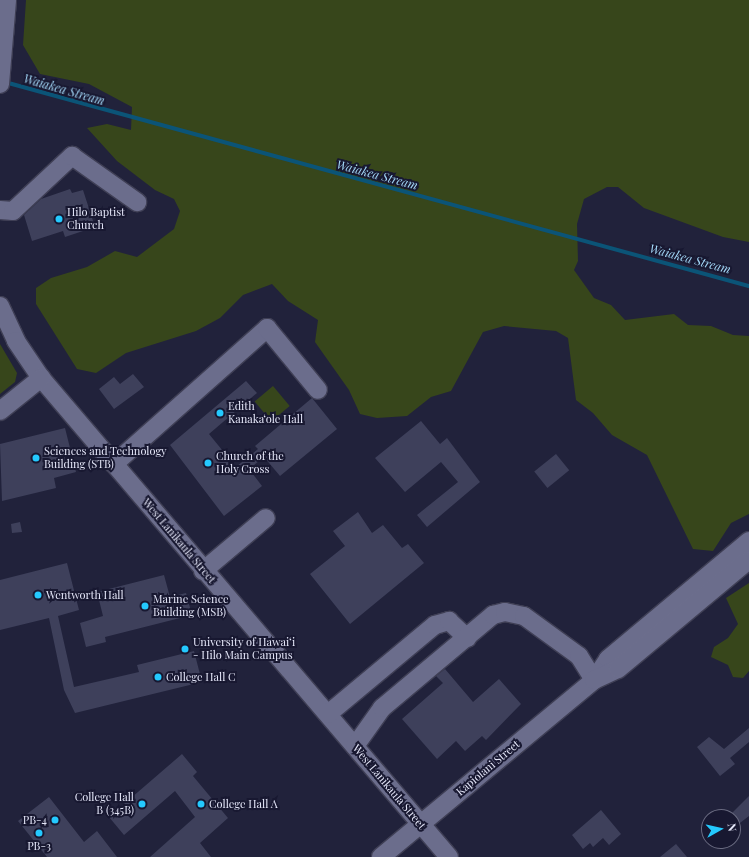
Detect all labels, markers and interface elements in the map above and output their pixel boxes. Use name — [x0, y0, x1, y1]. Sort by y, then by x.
water label: Waiakea Stream — [22, 72, 106, 108]
water label: Waiakea Stream — [335, 157, 419, 193]
place label: Hilo Baptist Church — [67, 206, 125, 232]
marker: Hilo Baptist Church — [54, 214, 64, 224]
water label: Waiakea Stream — [648, 241, 732, 277]
place label: Edith Kanaka‘ole Hall — [228, 400, 303, 426]
marker: Edith Kanaka‘ole Hall — [215, 408, 225, 418]
place label: Sciences and Technology Building (STB) — [44, 445, 167, 471]
place label: Church of the Holy Cross — [216, 450, 284, 476]
marker: Sciences and Technology Building (STB) — [31, 453, 41, 463]
marker: Church of the Holy Cross — [203, 458, 213, 468]
street label: West Lanikaula Street — [140, 496, 218, 586]
place label: Wentworth Hall — [46, 588, 124, 602]
marker: Wentworth Hall — [33, 590, 43, 600]
place label: Marine Science Building (MSB) — [153, 593, 229, 619]
marker: Marine Science Building (MSB) — [140, 601, 150, 611]
place label: University of Hawaiʻi - Hilo Main Campus — [193, 636, 295, 662]
marker: University of Hawaiʻi - Hilo Main Campus — [180, 644, 190, 654]
place label: College Hall C — [166, 670, 236, 684]
marker: College Hall C — [153, 672, 163, 682]
street label: Kapiolani Street — [454, 738, 522, 798]
street label: West Lanikaula Street — [350, 742, 428, 832]
place label: College Hall B (345B) — [75, 791, 134, 817]
place label: College Hall A — [209, 797, 278, 811]
marker: College Hall B (345B) — [137, 799, 147, 809]
marker: College Hall A — [196, 799, 206, 809]
north arrow — [701, 809, 741, 849]
place label: PB-4 — [23, 813, 47, 827]
marker: PB-4 — [50, 815, 60, 825]
text: N — [724, 822, 740, 832]
marker: PB-3 — [34, 828, 44, 838]
place label: PB-3 — [27, 839, 51, 853]

